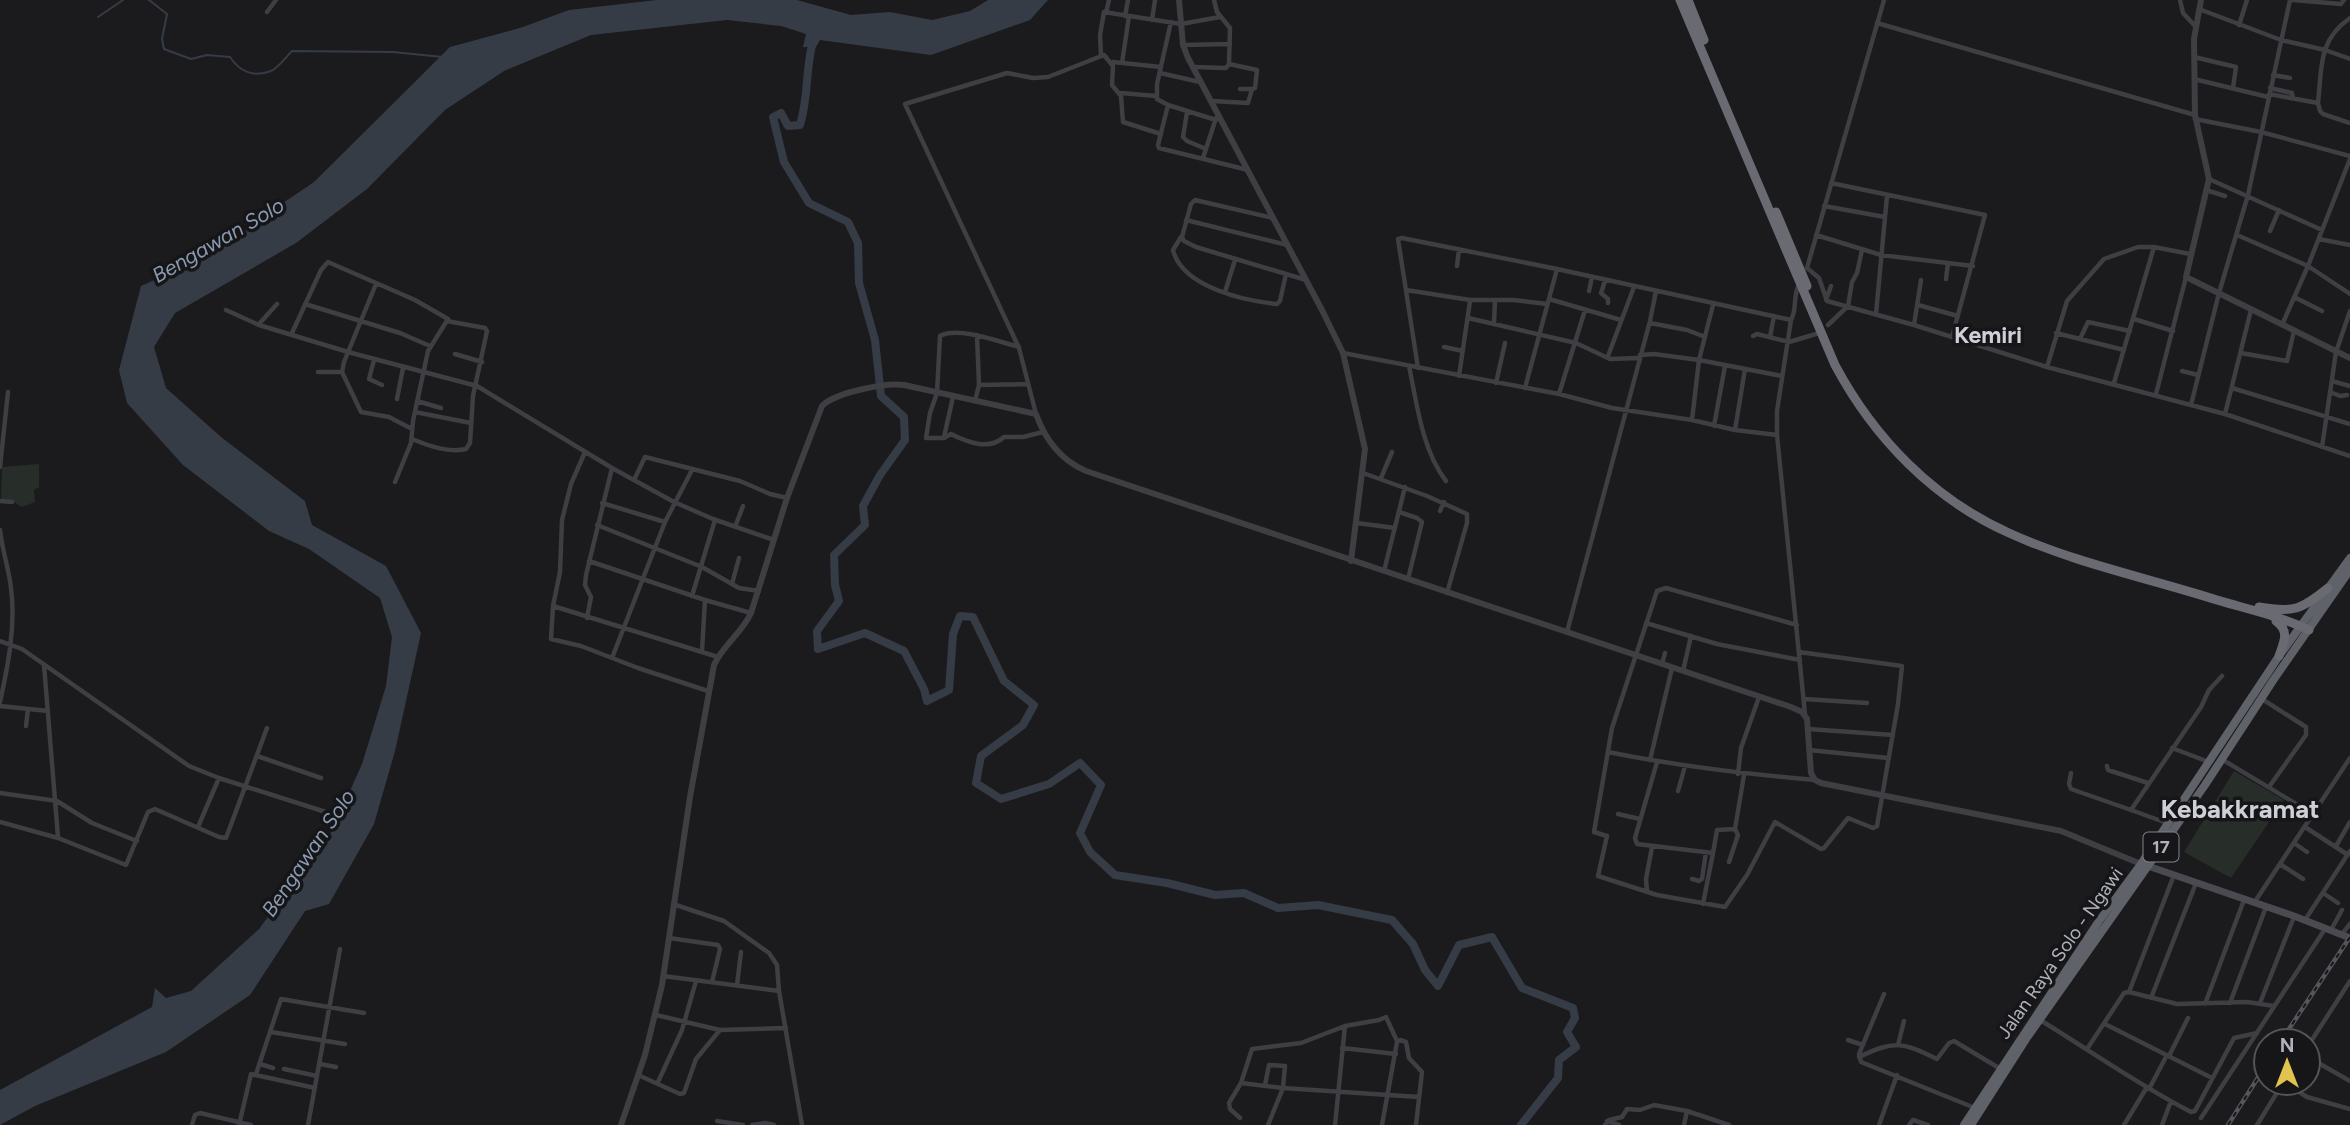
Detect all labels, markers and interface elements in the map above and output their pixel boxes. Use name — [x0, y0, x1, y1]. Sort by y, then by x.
water label: Bengawan Solo — [148, 192, 288, 288]
district label: Kemiri — [1954, 321, 2022, 349]
water label: Bengawan Solo — [256, 785, 360, 921]
district label: Kebakkramat — [2161, 793, 2319, 825]
road number: 17 — [2144, 832, 2178, 862]
street label: Jalan Raya Solo - Ngawi — [1992, 863, 2128, 1043]
north arrow — [2252, 1027, 2322, 1097]
text: N — [2280, 1034, 2294, 1057]

